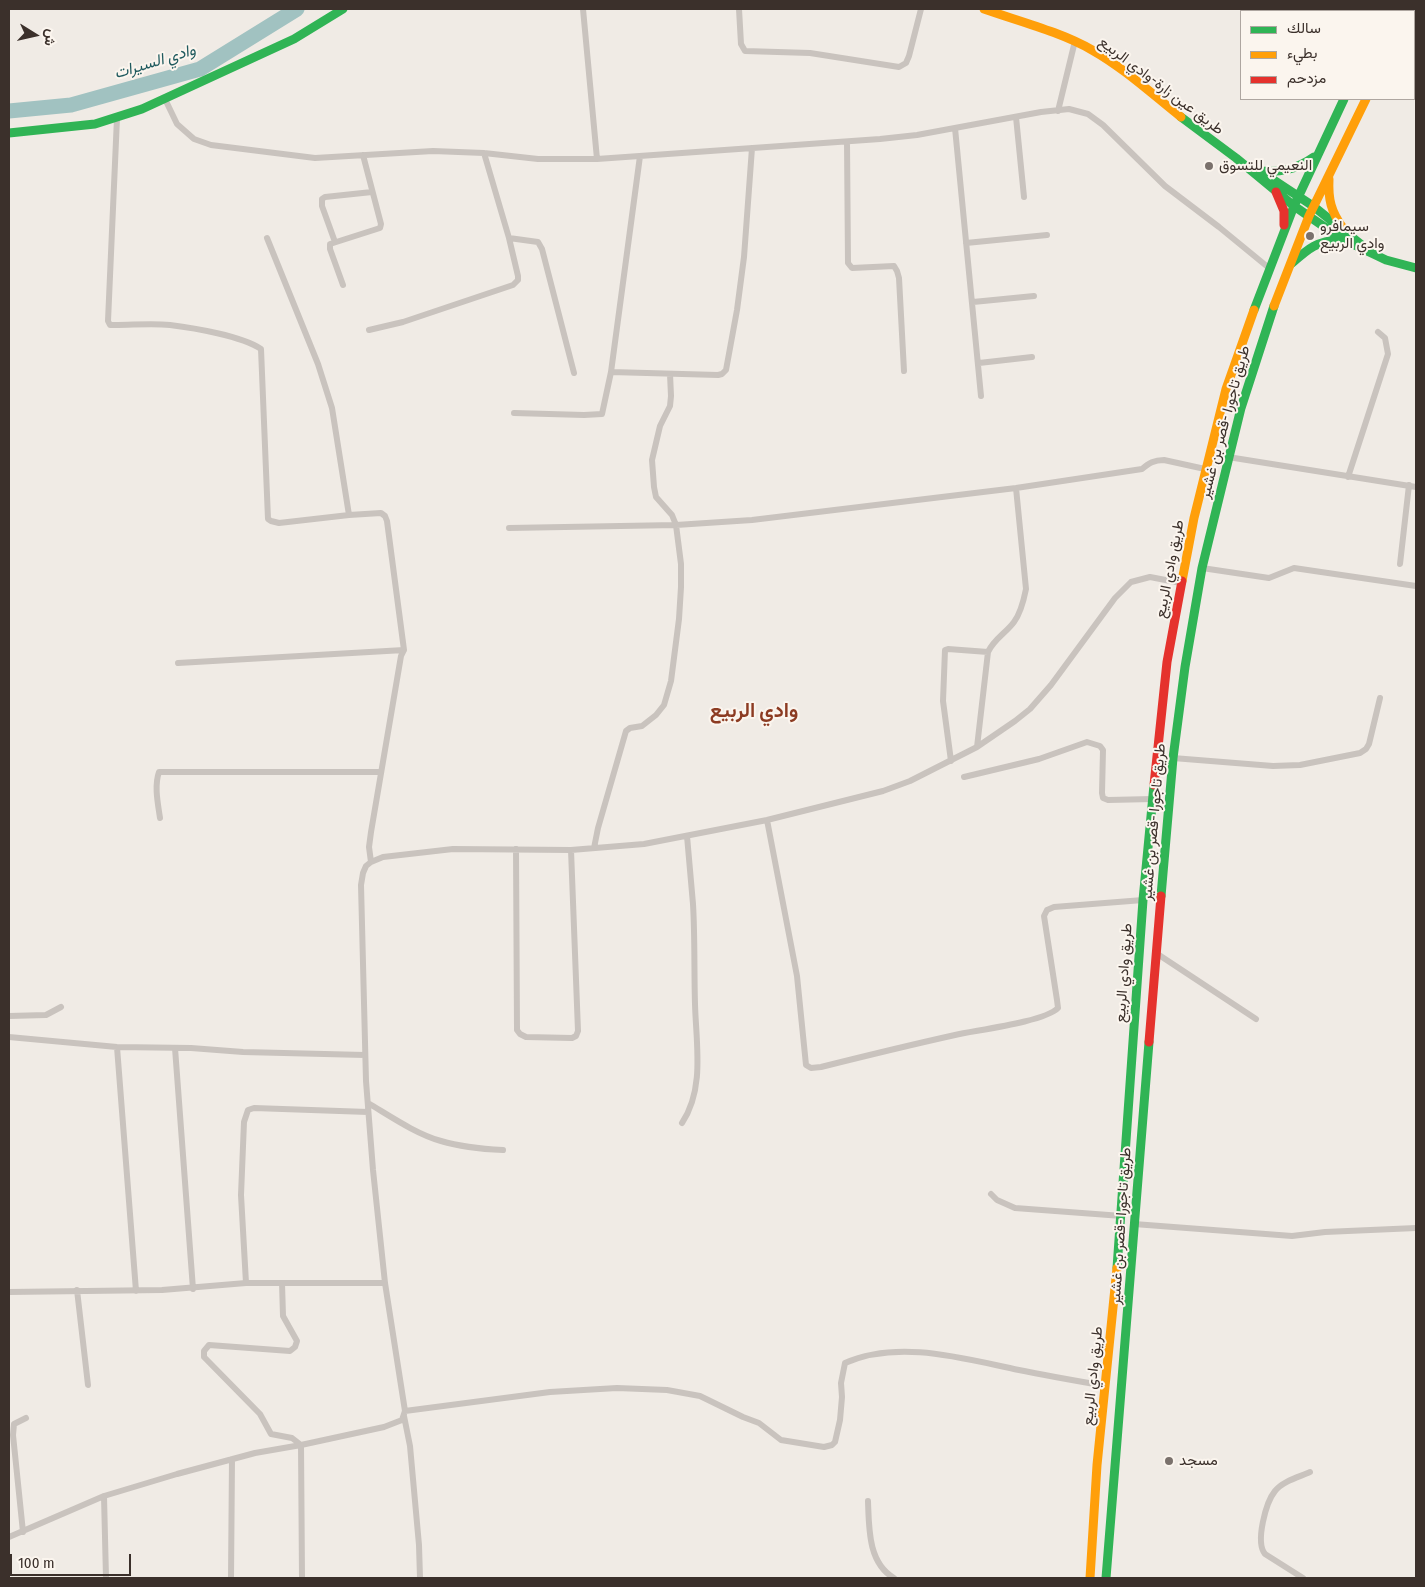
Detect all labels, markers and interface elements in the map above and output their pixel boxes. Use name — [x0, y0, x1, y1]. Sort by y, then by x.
north arrow — [10, 10, 60, 60]
legend — [1240, 10, 1415, 100]
text: سالك — [1287, 19, 1321, 37]
text: ش — [40, 28, 60, 47]
street label: طريق عين زارة-وادي الربيع — [1095, 33, 1227, 139]
water label: وادي السيرات — [112, 40, 198, 84]
text: بطيء — [1287, 44, 1317, 62]
text: مزدحم — [1287, 69, 1326, 87]
place label: النعيمي للتسوق — [1219, 157, 1312, 175]
marker: النعيمي للتسوق — [1203, 160, 1215, 172]
place label: سيمافرو وادي الربيع — [1320, 218, 1384, 253]
marker: سيمافرو وادي الربيع — [1304, 230, 1316, 242]
street label: طريق تاجورا -قصر بن غشير — [1196, 344, 1254, 500]
street label: طريق وادي الربيع — [1152, 518, 1188, 620]
district label: وادي الربيع — [710, 699, 798, 723]
street label: طريق تاجورا -قصر بن غشير — [1138, 743, 1170, 901]
street label: طريق وادي الربيع — [1112, 923, 1136, 1023]
street label: طريق تاجورا -قصر بن غشير — [1107, 1147, 1135, 1305]
street label: طريق وادي الربيع — [1079, 1325, 1107, 1427]
place label: مسجد — [1179, 1452, 1218, 1470]
marker: مسجد — [1163, 1455, 1175, 1467]
scale bar — [12, 1544, 134, 1576]
text: 100 m — [18, 1554, 55, 1572]

